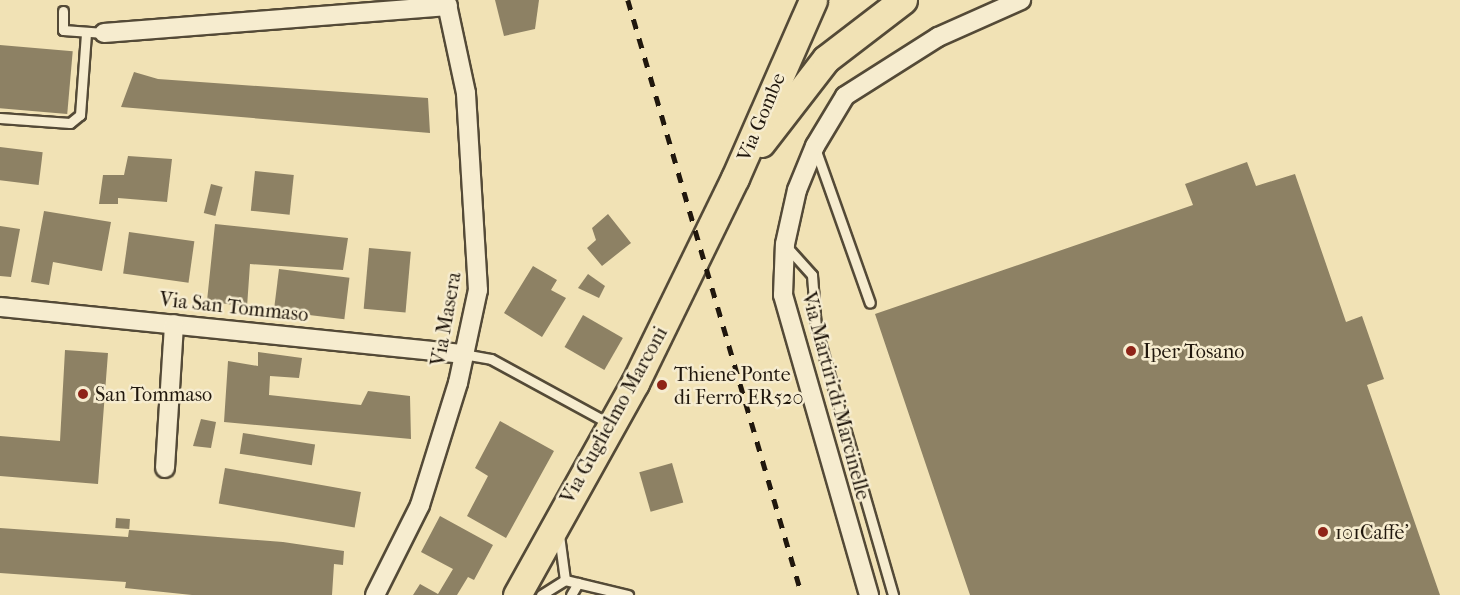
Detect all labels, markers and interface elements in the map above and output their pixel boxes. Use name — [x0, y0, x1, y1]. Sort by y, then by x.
street label: Via Gombe — [732, 69, 790, 165]
street label: Via Masera — [426, 270, 466, 368]
street label: Via San Tommaso — [158, 287, 310, 327]
street label: Via Martiri di Marcinelle — [797, 289, 875, 503]
street label: Via Guglielmo Marconi — [555, 322, 673, 508]
place label: Iper Tosano — [1143, 339, 1244, 363]
marker: Iper Tosano — [1124, 344, 1138, 358]
place label: Thiene Ponte di Ferro ER520 — [674, 362, 804, 409]
marker: Thiene Ponte di Ferro ER520 — [655, 378, 669, 392]
place label: San Tommaso — [95, 382, 212, 406]
marker: San Tommaso — [76, 387, 90, 401]
place label: 101Caffe' — [1335, 520, 1409, 544]
marker: 101Caffe' — [1316, 525, 1330, 539]

